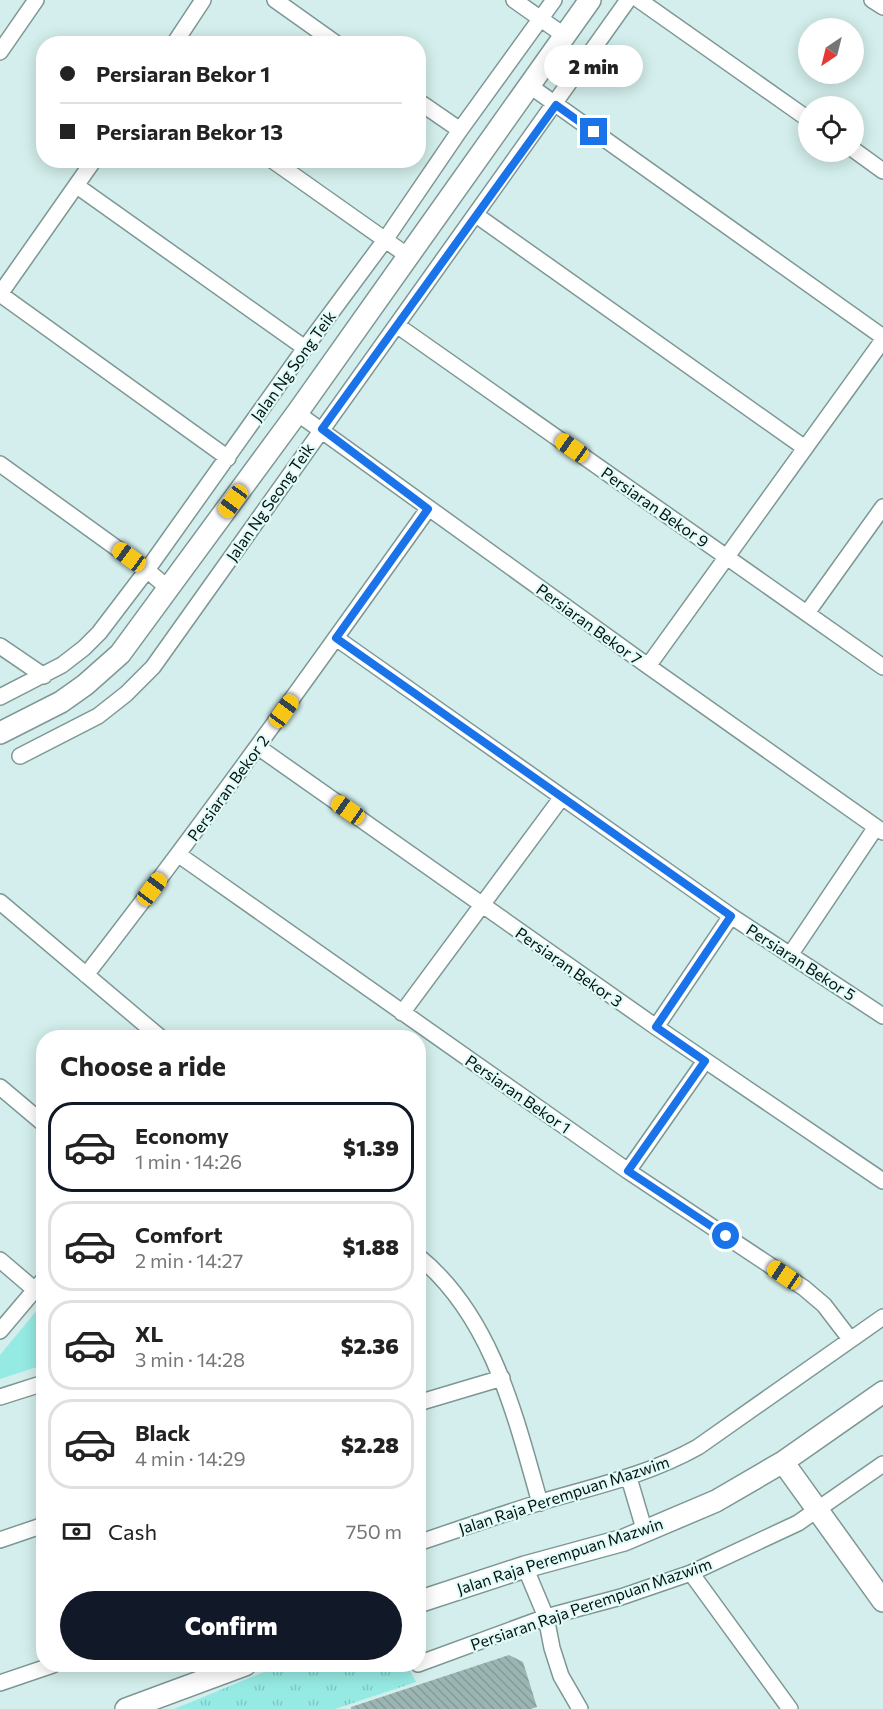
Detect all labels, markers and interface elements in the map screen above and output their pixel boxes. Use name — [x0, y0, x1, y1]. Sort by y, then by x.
north arrow — [798, 18, 864, 84]
map controls — [798, 18, 864, 162]
callout: 2 min — [544, 45, 644, 87]
text: 2 min — [568, 54, 619, 78]
text: Persiaran Bekor 1 — [96, 60, 270, 87]
button: locate — [798, 96, 864, 162]
text: Persiaran Bekor 13 — [96, 118, 283, 145]
route end — [580, 118, 607, 145]
street label: Jalan Ng Song Teik — [246, 307, 339, 425]
car — [552, 430, 592, 466]
street label: Jalan Ng Seong Teik — [222, 439, 318, 565]
street label: Persiaran Bekor 9 — [598, 462, 713, 551]
car — [215, 481, 251, 521]
car — [109, 539, 149, 575]
street label: Persiaran Bekor 7 — [533, 579, 646, 668]
car — [266, 691, 302, 731]
street label: Persiaran Bekor 2 — [183, 731, 272, 844]
car — [328, 792, 368, 828]
car — [134, 869, 170, 909]
street label: Persiaran Bekor 5 — [743, 919, 859, 1004]
street label: Persiaran Bekor 3 — [512, 923, 626, 1011]
text: Choose a ride — [60, 1049, 226, 1082]
street label: Persiaran Bekor 1 — [462, 1050, 574, 1137]
icon: car — [63, 1120, 117, 1174]
text: Economy — [135, 1122, 229, 1149]
text: $1.39 — [343, 1134, 399, 1161]
text: 1 min · 14:26 — [135, 1149, 242, 1173]
icon: car — [63, 1219, 117, 1273]
text: Comfort — [135, 1221, 223, 1248]
route start — [712, 1222, 739, 1249]
text: $1.88 — [343, 1233, 399, 1260]
text: 2 min · 14:27 — [135, 1248, 243, 1272]
car — [764, 1257, 804, 1293]
icon: car — [63, 1318, 117, 1372]
text: XL — [135, 1320, 163, 1347]
text: $2.36 — [341, 1332, 399, 1359]
text: 3 min · 14:28 — [135, 1347, 245, 1371]
icon: car — [63, 1417, 117, 1471]
text: Black — [135, 1419, 190, 1446]
text: $2.28 — [341, 1431, 399, 1458]
text: 4 min · 14:29 — [135, 1446, 246, 1470]
street label: Jalan Raja Perempuan Mazwim — [456, 1451, 672, 1538]
street label: Jalan Raja Perempuan Mazwin — [454, 1513, 665, 1598]
icon: cash — [60, 1515, 93, 1548]
text: Cash — [108, 1518, 157, 1545]
text: 750 m — [346, 1519, 402, 1543]
street label: Persiaran Raja Perempuan Mazwim — [468, 1553, 714, 1654]
button: Confirm — [60, 1591, 402, 1660]

